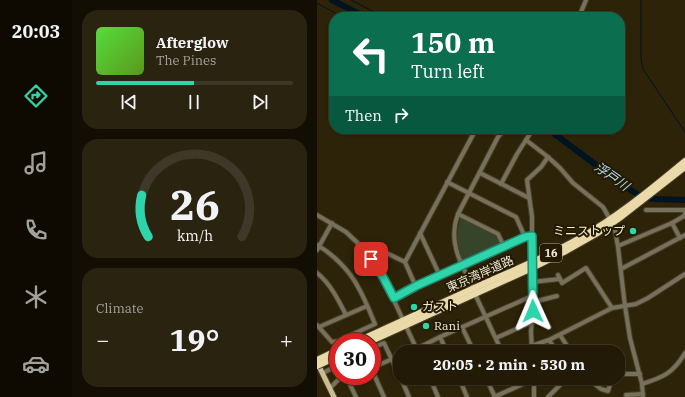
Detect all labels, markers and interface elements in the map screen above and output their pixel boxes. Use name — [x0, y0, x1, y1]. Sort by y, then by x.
text: 20:03 — [12, 20, 60, 43]
text: 150 m — [411, 24, 495, 61]
icon: left — [345, 28, 397, 80]
text: Afterglow — [156, 33, 229, 52]
text: The Pines — [156, 52, 216, 69]
text: Turn left — [411, 60, 485, 83]
icon: directions — [22, 82, 50, 110]
icon: previous — [118, 91, 140, 113]
icon: pause — [183, 91, 205, 113]
icon: next — [249, 91, 271, 113]
icon: right — [390, 104, 412, 126]
text: Then — [345, 106, 382, 125]
icon: music — [22, 149, 50, 177]
water label: 浮戸川 — [591, 158, 634, 196]
text: 26 — [170, 176, 219, 230]
icon: phone — [22, 216, 50, 244]
place label: ミニストップ — [553, 223, 625, 238]
text: km/h — [176, 225, 213, 244]
marker: ミニストップ — [628, 226, 638, 236]
pin — [354, 242, 388, 276]
road number: 16 — [540, 244, 562, 262]
icon: arrive — [360, 248, 382, 270]
street label: 東京湾岸道路 — [444, 252, 516, 295]
icon: climate — [22, 283, 50, 311]
position arrow — [512, 290, 554, 332]
place label: ガスト — [422, 299, 458, 314]
text: Climate — [96, 300, 143, 317]
marker: ガスト — [409, 302, 419, 312]
place label: Rani — [434, 318, 460, 333]
text: 19° — [169, 320, 220, 359]
marker: Rani — [421, 321, 431, 331]
text: − — [96, 325, 109, 354]
text: + — [280, 325, 293, 354]
speed limit sign: 30 — [329, 333, 381, 385]
icon: car — [22, 350, 50, 378]
text: 20:05 · 2 min · 530 m — [433, 355, 585, 374]

